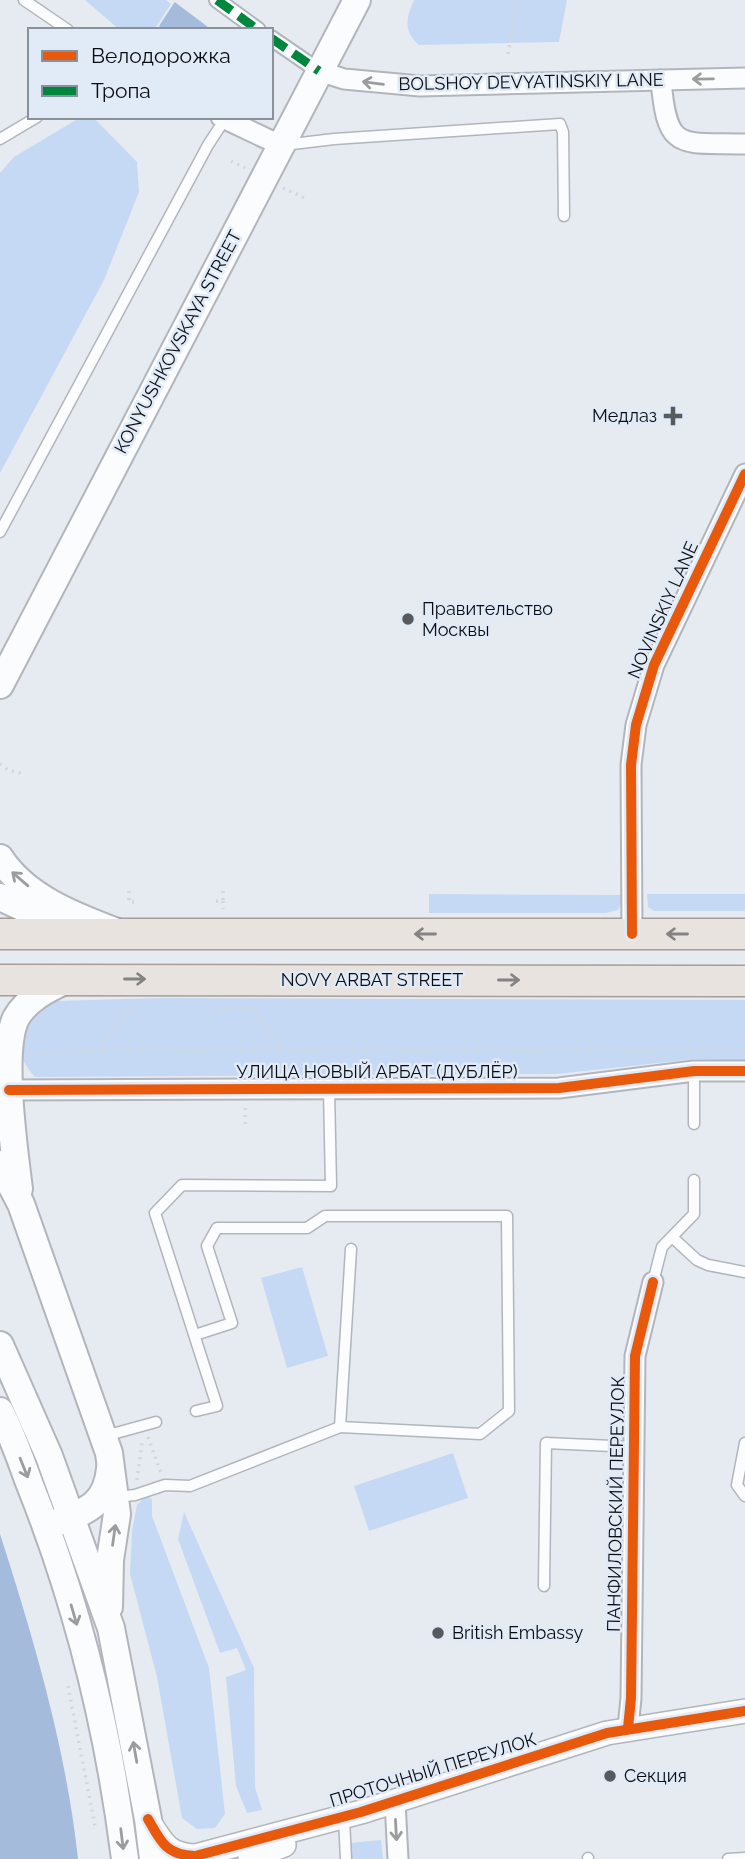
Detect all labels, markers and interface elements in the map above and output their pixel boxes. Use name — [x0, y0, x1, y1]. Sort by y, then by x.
legend — [28, 28, 273, 119]
text: Велодорожка — [91, 43, 231, 68]
street label: BOLSHOY DEVYATINSKIY LANE — [398, 69, 664, 94]
one-way arrow — [692, 72, 715, 86]
one-way arrow — [362, 76, 384, 89]
text: Тропа — [91, 78, 151, 103]
street label: KONYUSHKOVSKAYA STREET — [110, 227, 245, 457]
place label: Медлаз — [592, 405, 657, 426]
marker: Медлаз — [663, 406, 683, 426]
street label: NOVINSKIY LANE — [623, 538, 702, 682]
place label: Правительство Москвы — [422, 598, 553, 640]
marker: Правительство Москвы — [400, 611, 416, 627]
one-way arrow — [11, 871, 29, 887]
one-way arrow — [413, 927, 436, 941]
one-way arrow — [665, 927, 688, 941]
street label: NOVY ARBAT STREET — [281, 969, 463, 990]
one-way arrow — [123, 972, 146, 986]
one-way arrow — [498, 973, 521, 987]
street label: УЛИЦА НОВЫЙ АРБАТ (ДУБЛЁР) — [236, 1061, 518, 1082]
street label: ПАНФИЛОВСКИЙ ПЕРЕУЛОК — [603, 1376, 628, 1632]
one-way arrow — [18, 1457, 31, 1479]
one-way arrow — [107, 1524, 120, 1547]
one-way arrow — [69, 1604, 82, 1626]
place label: British Embassy — [452, 1622, 583, 1643]
marker: British Embassy — [430, 1625, 446, 1641]
street label: ПРОТОЧНЫЙ ПЕРЕУЛОК — [327, 1728, 539, 1811]
one-way arrow — [128, 1741, 142, 1764]
place label: Секция — [624, 1765, 687, 1786]
marker: Секция — [602, 1768, 618, 1784]
one-way arrow — [390, 1818, 403, 1841]
one-way arrow — [116, 1827, 129, 1850]

